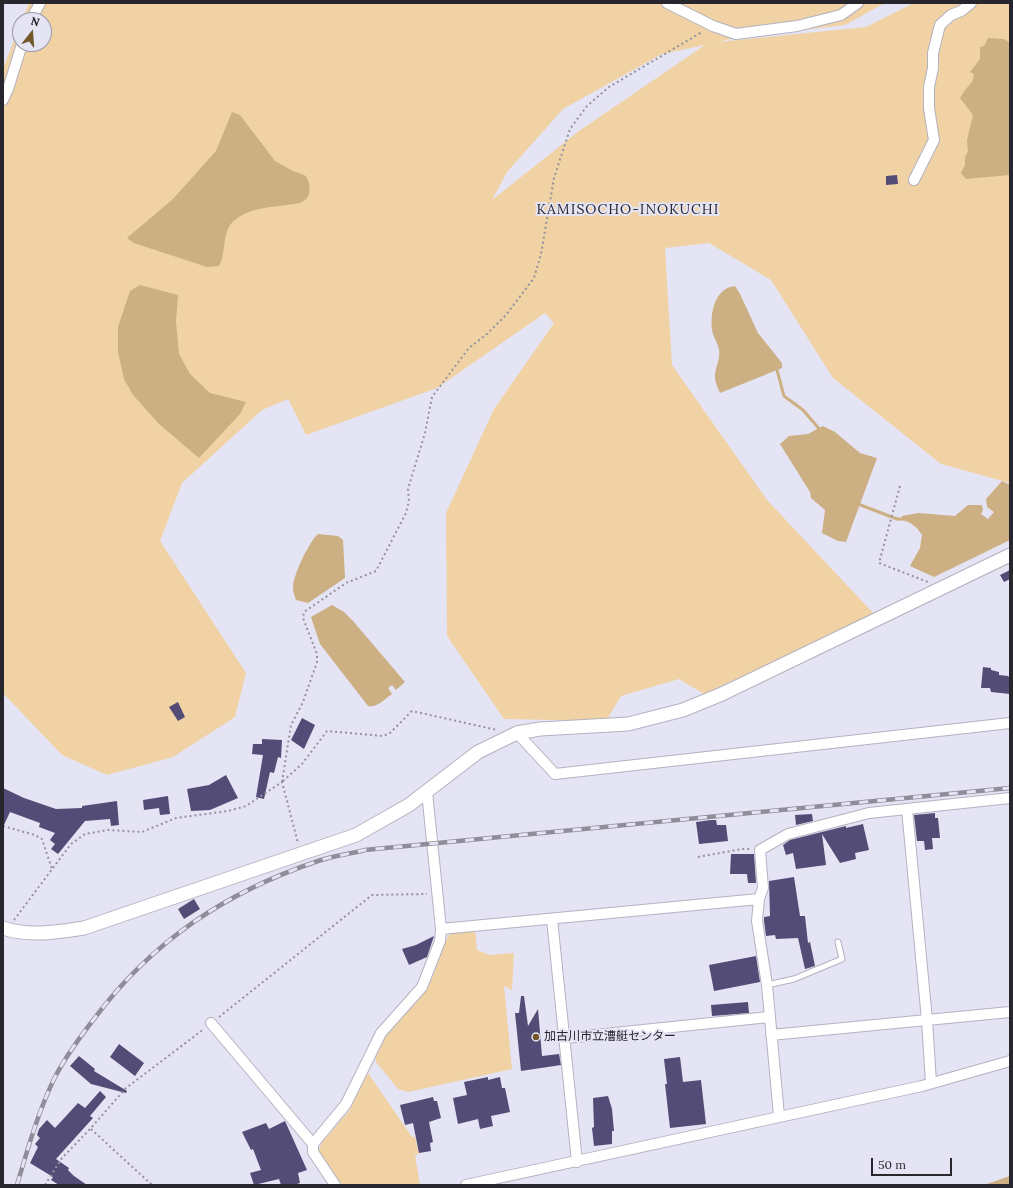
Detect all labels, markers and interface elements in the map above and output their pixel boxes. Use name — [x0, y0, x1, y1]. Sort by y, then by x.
north arrow — [12, 12, 52, 52]
text: N — [29, 14, 41, 29]
district label: KAMISOCHO-INOKUCHI — [537, 202, 719, 218]
place label: 加古川市立漕艇センター — [544, 1030, 676, 1044]
marker: 加古川市立漕艇センター — [531, 1032, 541, 1042]
scale bar — [873, 1150, 954, 1176]
text: 50 m — [878, 1157, 906, 1172]

